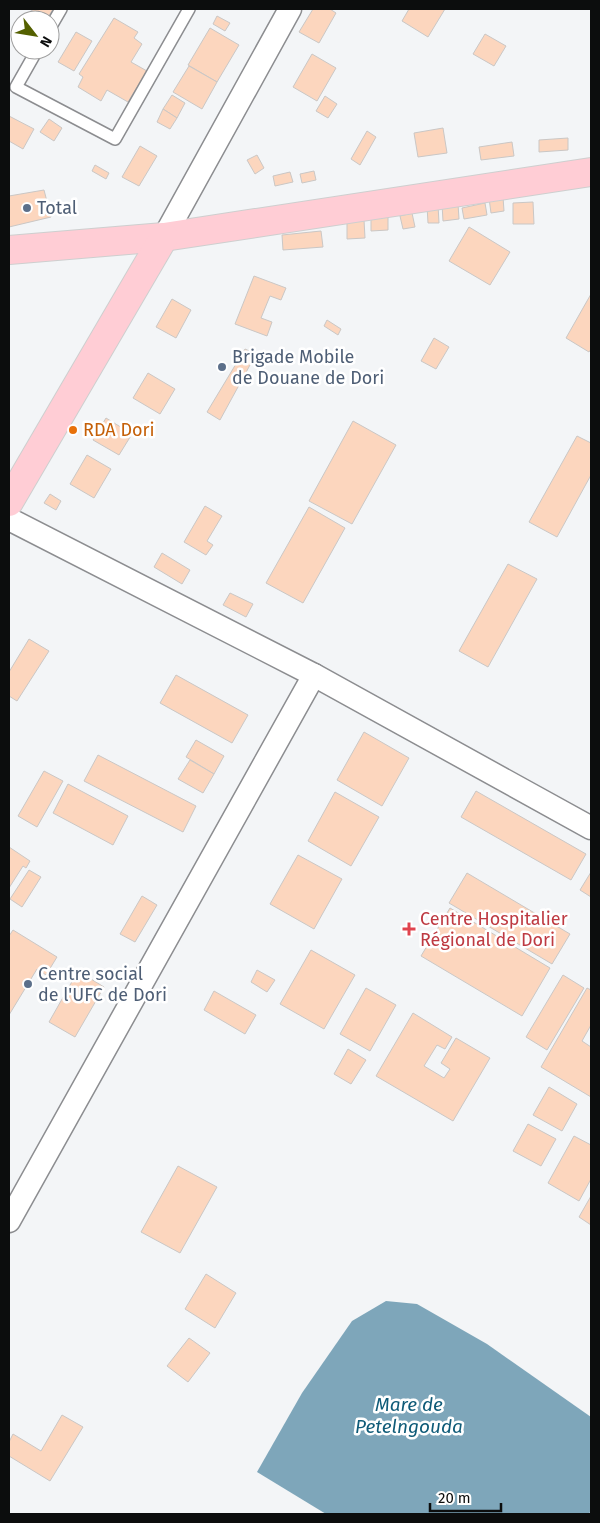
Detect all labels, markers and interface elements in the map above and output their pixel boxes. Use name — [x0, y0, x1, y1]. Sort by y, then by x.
north arrow — [10, 10, 60, 60]
text: N — [36, 33, 55, 50]
place label: Total — [37, 197, 77, 219]
marker: Total — [21, 202, 33, 214]
place label: Brigade Mobile de Douane de Dori — [232, 346, 384, 389]
marker: Brigade Mobile de Douane de Dori — [216, 361, 228, 373]
place label: RDA Dori — [83, 419, 155, 441]
marker: RDA Dori — [67, 424, 79, 436]
place label: Centre Hospitalier Régional de Dori — [420, 908, 568, 951]
marker: Centre Hospitalier Régional de Dori — [402, 922, 416, 936]
place label: Centre social de l'UFC de Dori — [38, 963, 167, 1006]
marker: Centre social de l'UFC de Dori — [22, 978, 34, 990]
water label: Mare de Petelngouda — [355, 1393, 463, 1438]
scale bar — [430, 1480, 501, 1512]
text: 20 m — [438, 1489, 471, 1507]

